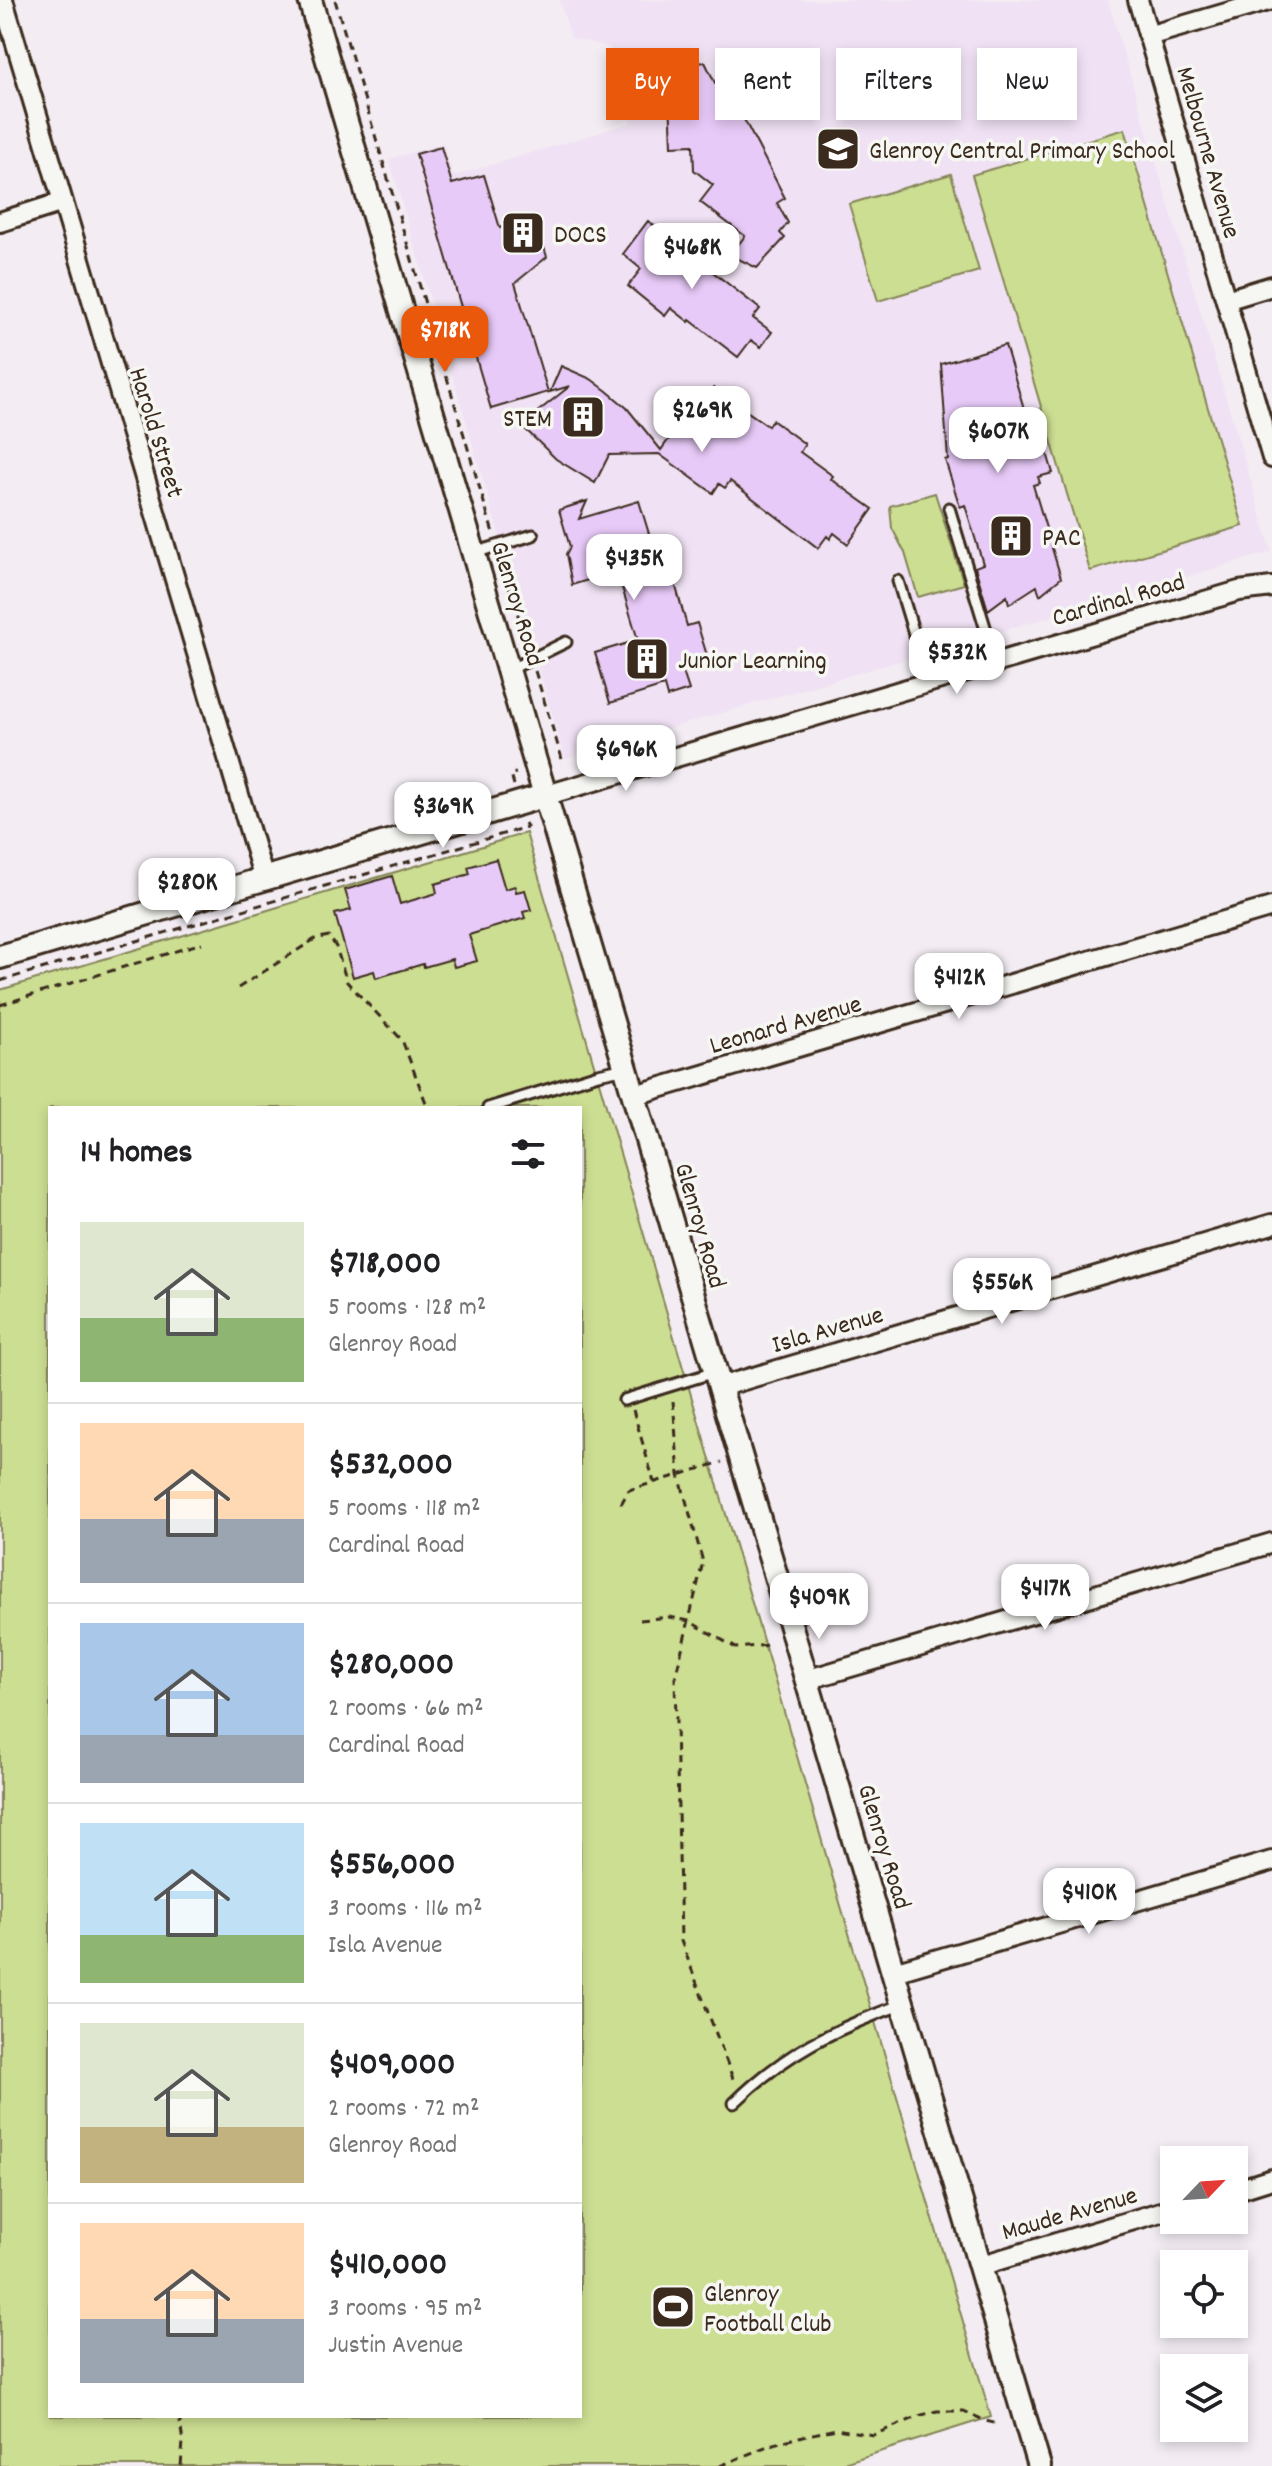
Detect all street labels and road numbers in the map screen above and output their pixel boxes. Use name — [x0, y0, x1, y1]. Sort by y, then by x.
street label: Melbourne Avenue — [1164, 63, 1249, 243]
street label: Harold Street — [117, 363, 192, 503]
street label: Glenroy Road — [479, 537, 552, 671]
street label: Cardinal Road — [1048, 565, 1190, 638]
street label: Leonard Avenue — [706, 987, 866, 1066]
street label: Glenroy Road — [663, 1159, 734, 1293]
street label: Isla Avenue — [768, 1298, 888, 1365]
street label: Glenroy Road — [846, 1780, 919, 1914]
street label: Maude Avenue — [998, 2178, 1142, 2252]

